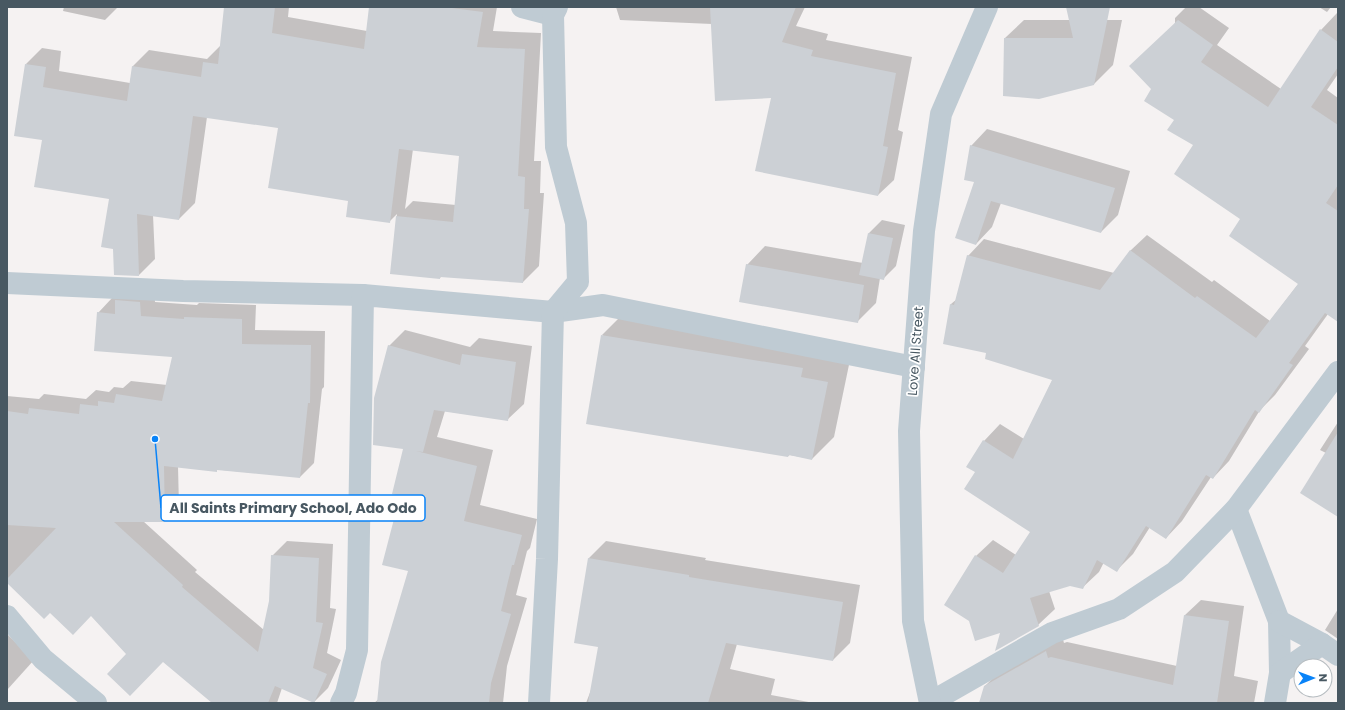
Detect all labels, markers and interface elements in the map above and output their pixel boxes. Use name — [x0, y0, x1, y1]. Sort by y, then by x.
street label: Love All Street — [903, 305, 928, 396]
callout: All Saints Primary School, Ado Odo — [161, 495, 425, 521]
text: All Saints Primary School, Ado Odo — [169, 498, 417, 518]
north arrow — [1293, 658, 1333, 698]
text: N — [1315, 674, 1331, 682]

